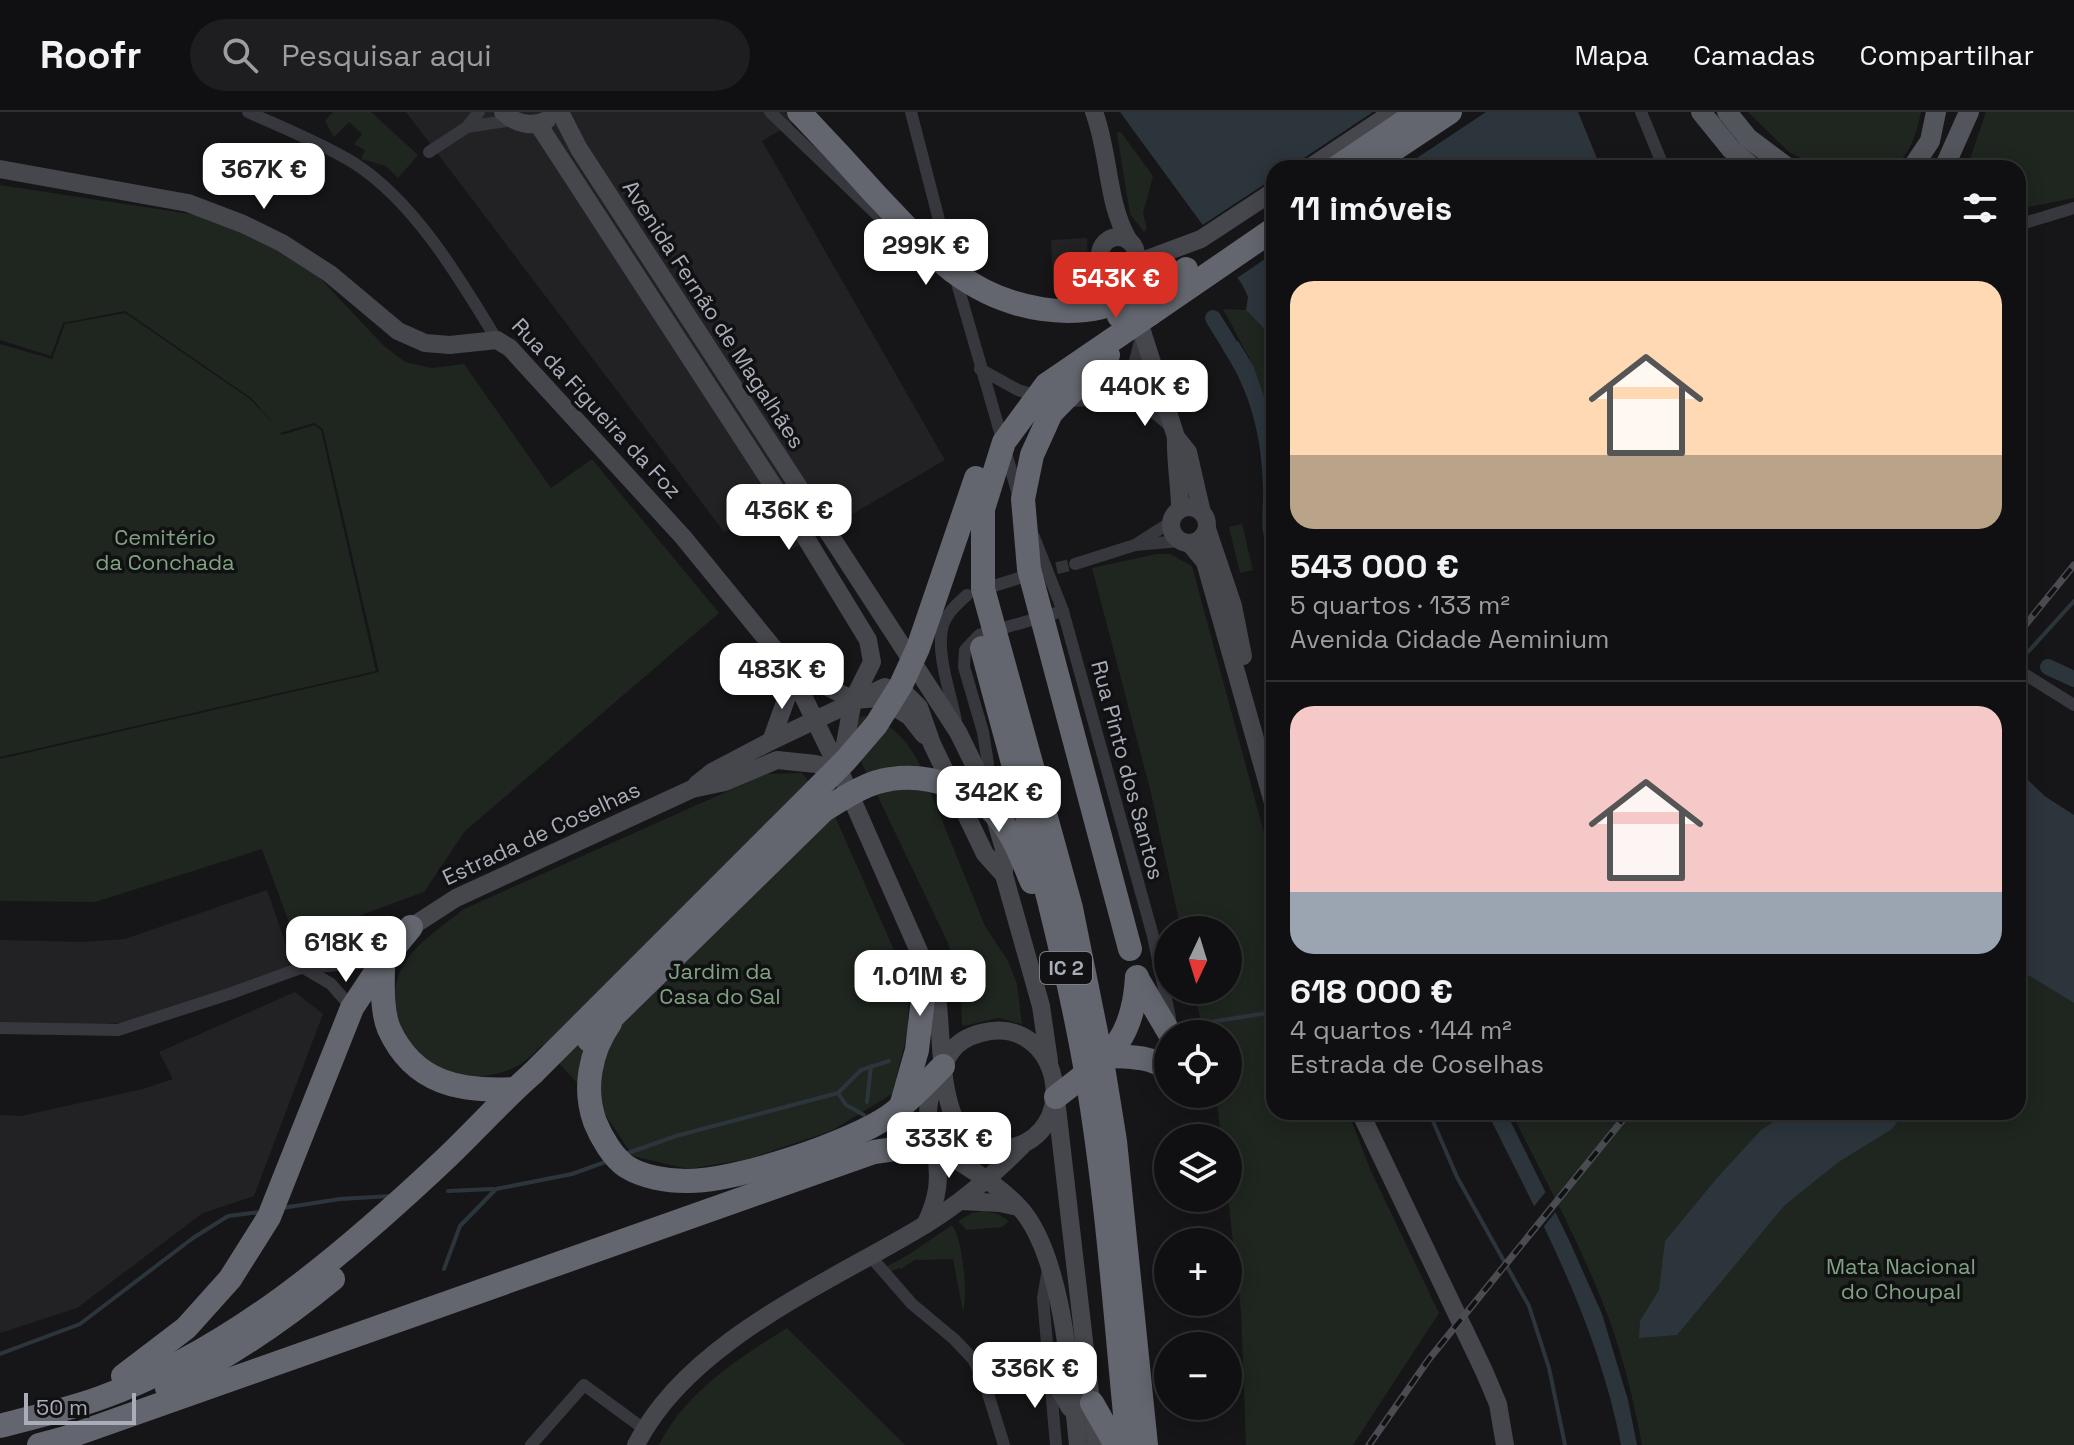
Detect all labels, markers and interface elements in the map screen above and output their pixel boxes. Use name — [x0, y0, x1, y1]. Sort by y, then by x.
search box — [190, 19, 750, 91]
text: Roofr — [40, 31, 142, 79]
icon: search — [218, 33, 262, 77]
text: Pesquisar aqui — [282, 36, 492, 75]
text: Mapa — [1574, 37, 1649, 73]
text: Camadas — [1693, 37, 1816, 73]
text: Compartilhar — [1860, 37, 2034, 73]
pin: 367K € — [199, 143, 329, 211]
text: 367K € — [221, 152, 307, 186]
street label: Avenida Fernão de Magalhães — [617, 175, 811, 453]
icon: filters — [1958, 186, 2002, 230]
text: 11 imóveis — [1290, 187, 1452, 230]
pin: 299K € — [861, 219, 991, 287]
text: 299K € — [882, 228, 970, 262]
pin: 543K € — [1051, 252, 1181, 320]
text: 543K € — [1072, 261, 1160, 295]
street label: Rua da Figueira da Foz — [506, 312, 688, 504]
icon: home — [1574, 333, 1718, 477]
pin: 440K € — [1080, 360, 1210, 428]
text: 440K € — [1100, 369, 1190, 403]
pin: 436K € — [724, 484, 854, 552]
text: 436K € — [745, 493, 833, 527]
park label: Cemitério da Conchada — [95, 523, 235, 576]
text: 543 000 € — [1290, 545, 1459, 588]
text: 5 quartos · 133 m² — [1290, 588, 1510, 622]
text: Avenida Cidade Aeminium — [1290, 622, 1609, 656]
pin: 483K € — [717, 643, 847, 711]
text: 483K € — [738, 652, 826, 686]
street label: Rua Pinto dos Santos — [1085, 657, 1171, 883]
icon: home — [1574, 758, 1718, 902]
pin: 342K € — [934, 766, 1064, 834]
street label: Estrada de Coselhas — [438, 775, 644, 891]
text: 342K € — [955, 775, 1043, 809]
pin: 618K € — [281, 916, 411, 984]
north arrow — [1154, 916, 1242, 1004]
map controls — [1154, 916, 1242, 1420]
text: 618K € — [304, 925, 388, 959]
pin: 1.01M € — [846, 950, 994, 1018]
road number: IC 2 — [1040, 952, 1092, 984]
park label: Jardim da Casa do Sal — [659, 957, 781, 1010]
text: 1.01M € — [873, 959, 967, 993]
text: 618 000 € — [1290, 970, 1453, 1013]
text: 4 quartos · 144 m² — [1290, 1013, 1512, 1047]
button: locate — [1154, 1020, 1242, 1108]
text: Estrada de Coselhas — [1290, 1047, 1544, 1081]
pin: 333K € — [884, 1112, 1014, 1180]
text: 333K € — [905, 1121, 993, 1155]
button: layers — [1154, 1124, 1242, 1212]
button: + — [1154, 1228, 1242, 1316]
park label: Mata Nacional do Choupal — [1826, 1252, 1976, 1305]
button: − — [1154, 1332, 1242, 1420]
pin: 336K € — [970, 1342, 1100, 1410]
text: 336K € — [991, 1351, 1079, 1385]
scale bar — [24, 1389, 136, 1425]
text: 50 m — [36, 1393, 88, 1421]

